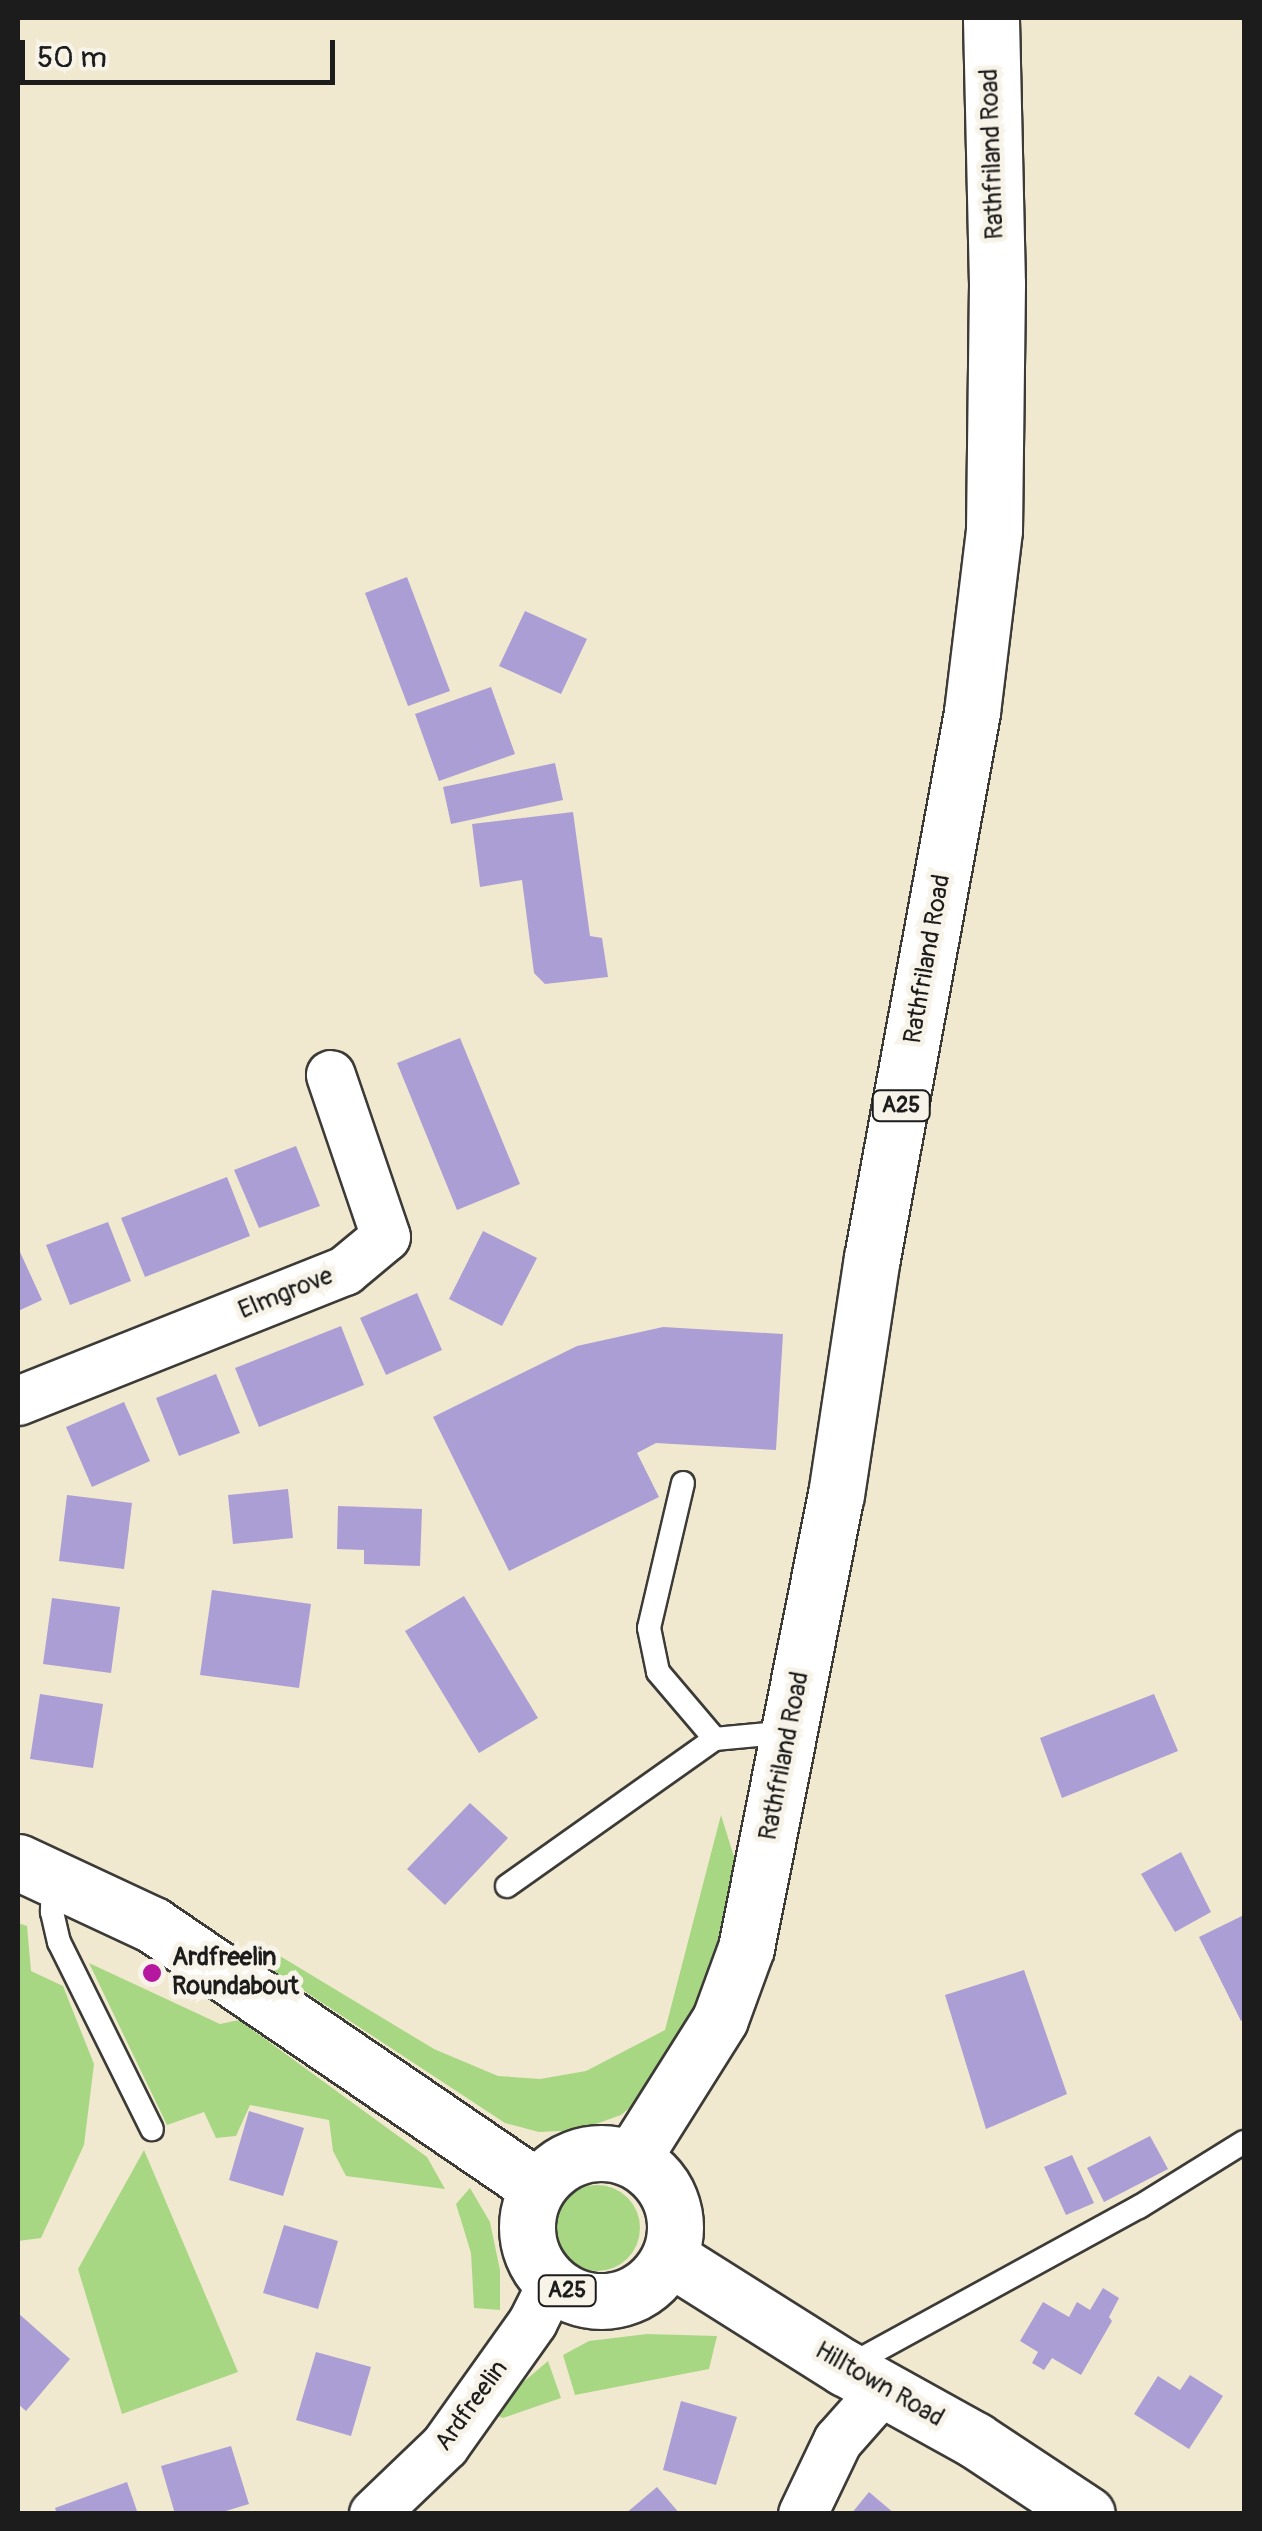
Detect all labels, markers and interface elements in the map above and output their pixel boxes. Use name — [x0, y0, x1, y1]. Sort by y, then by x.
scale bar — [25, 20, 340, 82]
text: 50 m — [37, 39, 107, 76]
street label: Rathfriland Road — [975, 68, 1011, 240]
street label: Rathfriland Road — [898, 872, 958, 1046]
road number: A25 — [871, 1089, 931, 1123]
street label: Elmgrove — [234, 1262, 338, 1326]
street label: Rathfriland Road — [754, 1669, 816, 1843]
place label: Ardfreelin Roundabout — [172, 1944, 299, 2003]
marker: Ardfreelin Roundabout — [141, 1962, 163, 1984]
road number: A25 — [537, 2274, 597, 2308]
street label: Hilltown Road — [809, 2336, 949, 2434]
street label: Ardfreelin — [429, 2355, 515, 2457]

